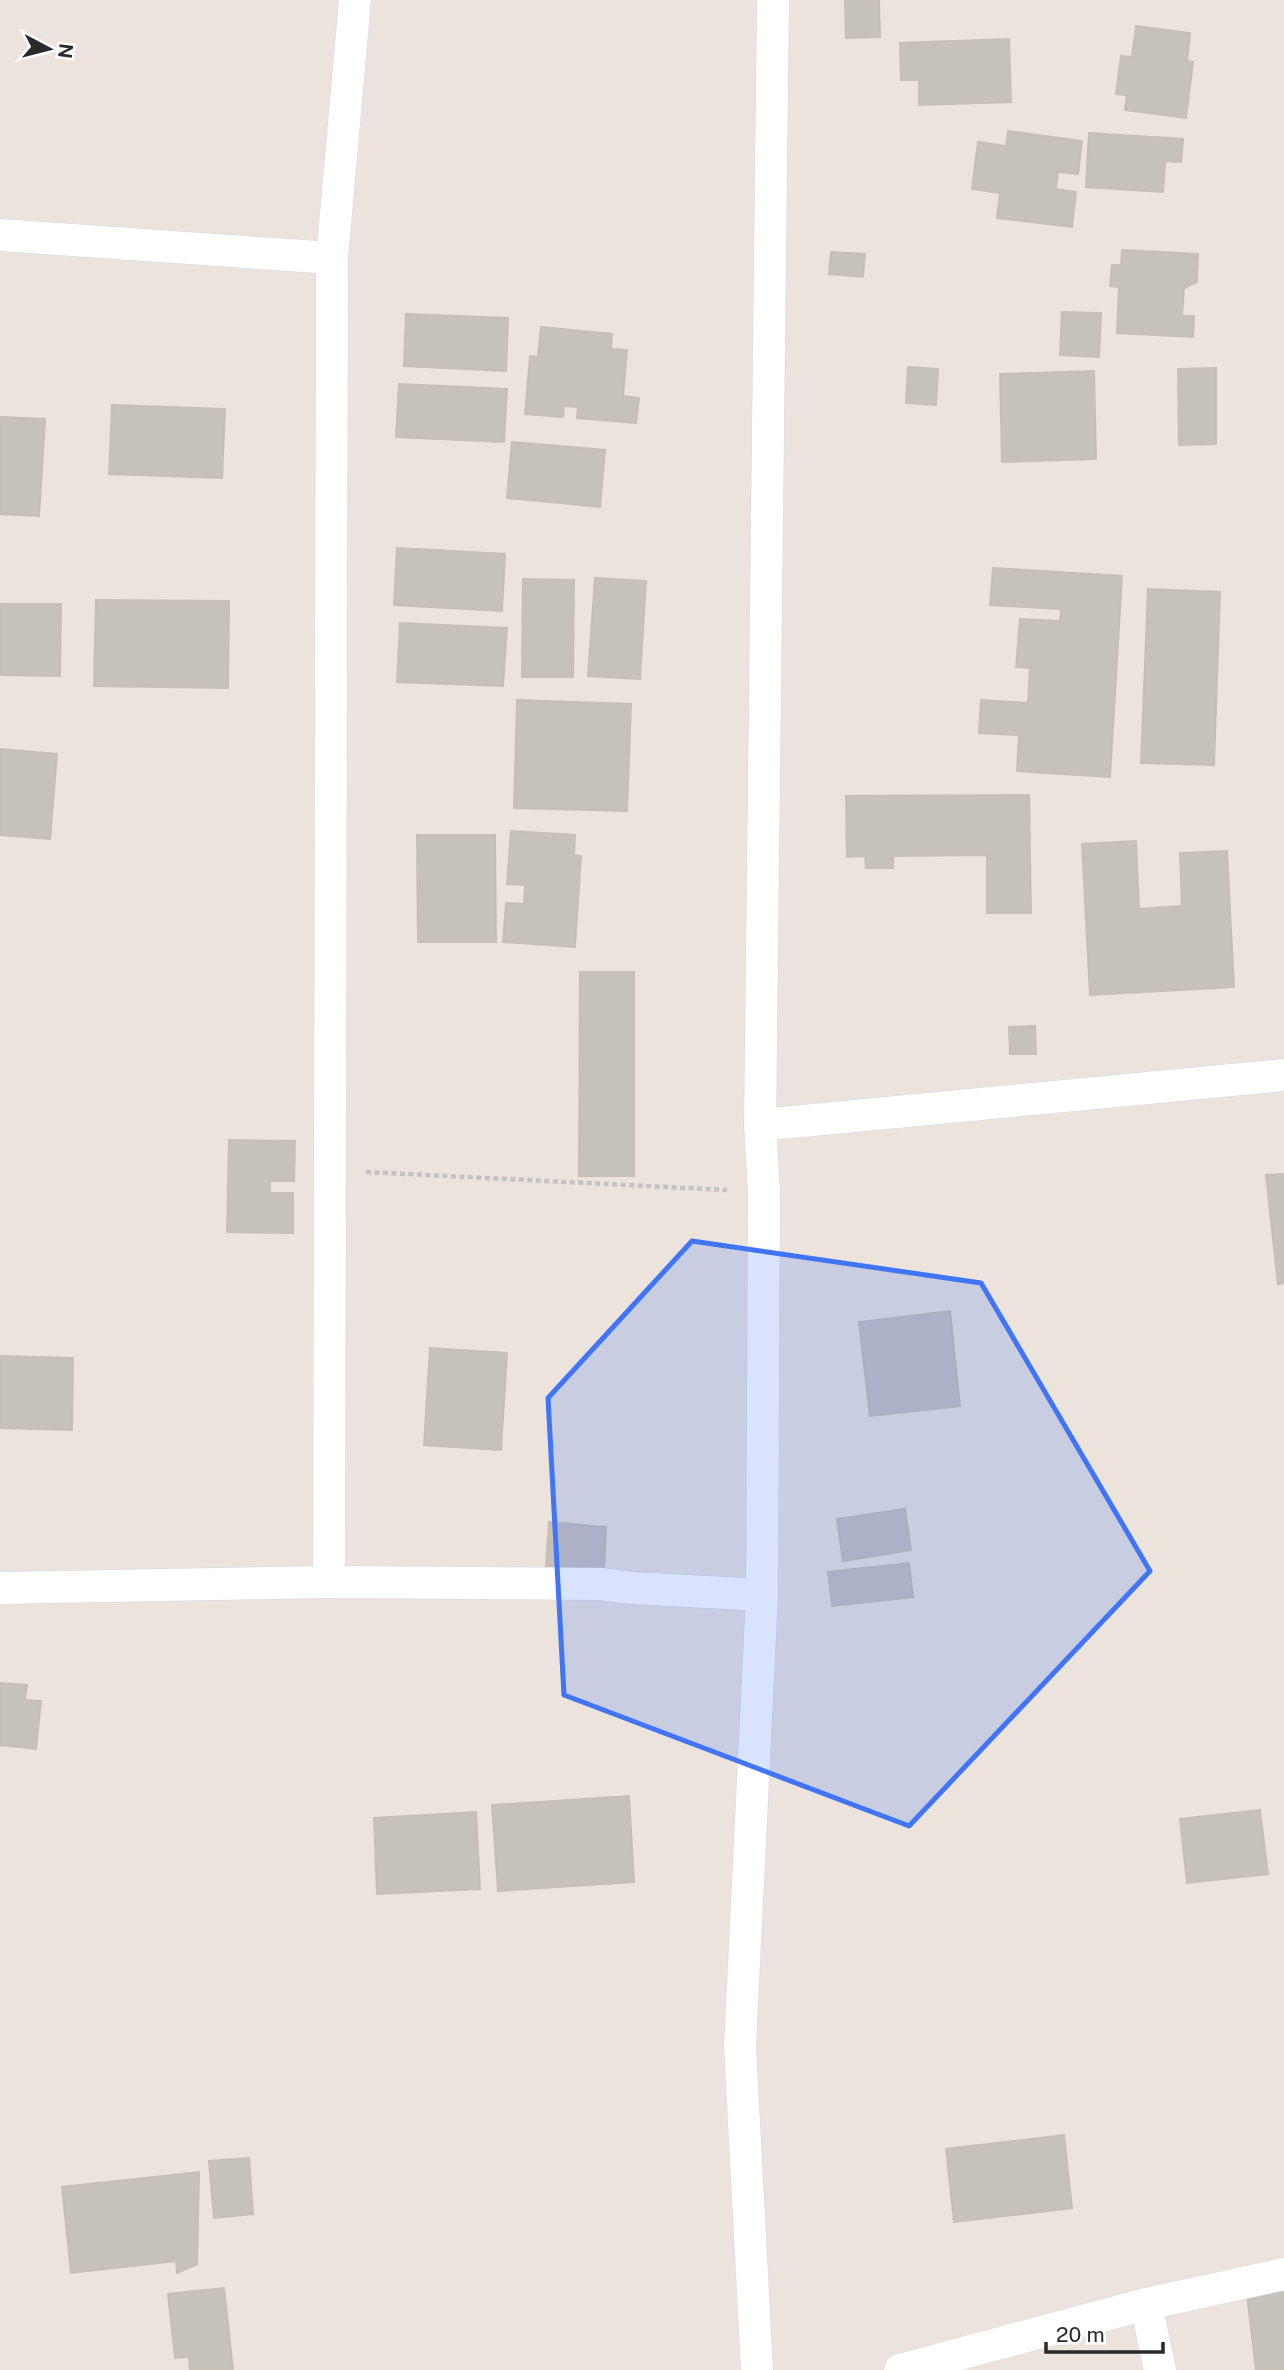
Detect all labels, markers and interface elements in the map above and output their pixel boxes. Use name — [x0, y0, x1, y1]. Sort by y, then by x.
north arrow — [14, 14, 84, 84]
text: N — [54, 42, 78, 60]
scale bar — [1046, 2310, 1163, 2354]
text: 20 m — [1056, 2322, 1105, 2347]

